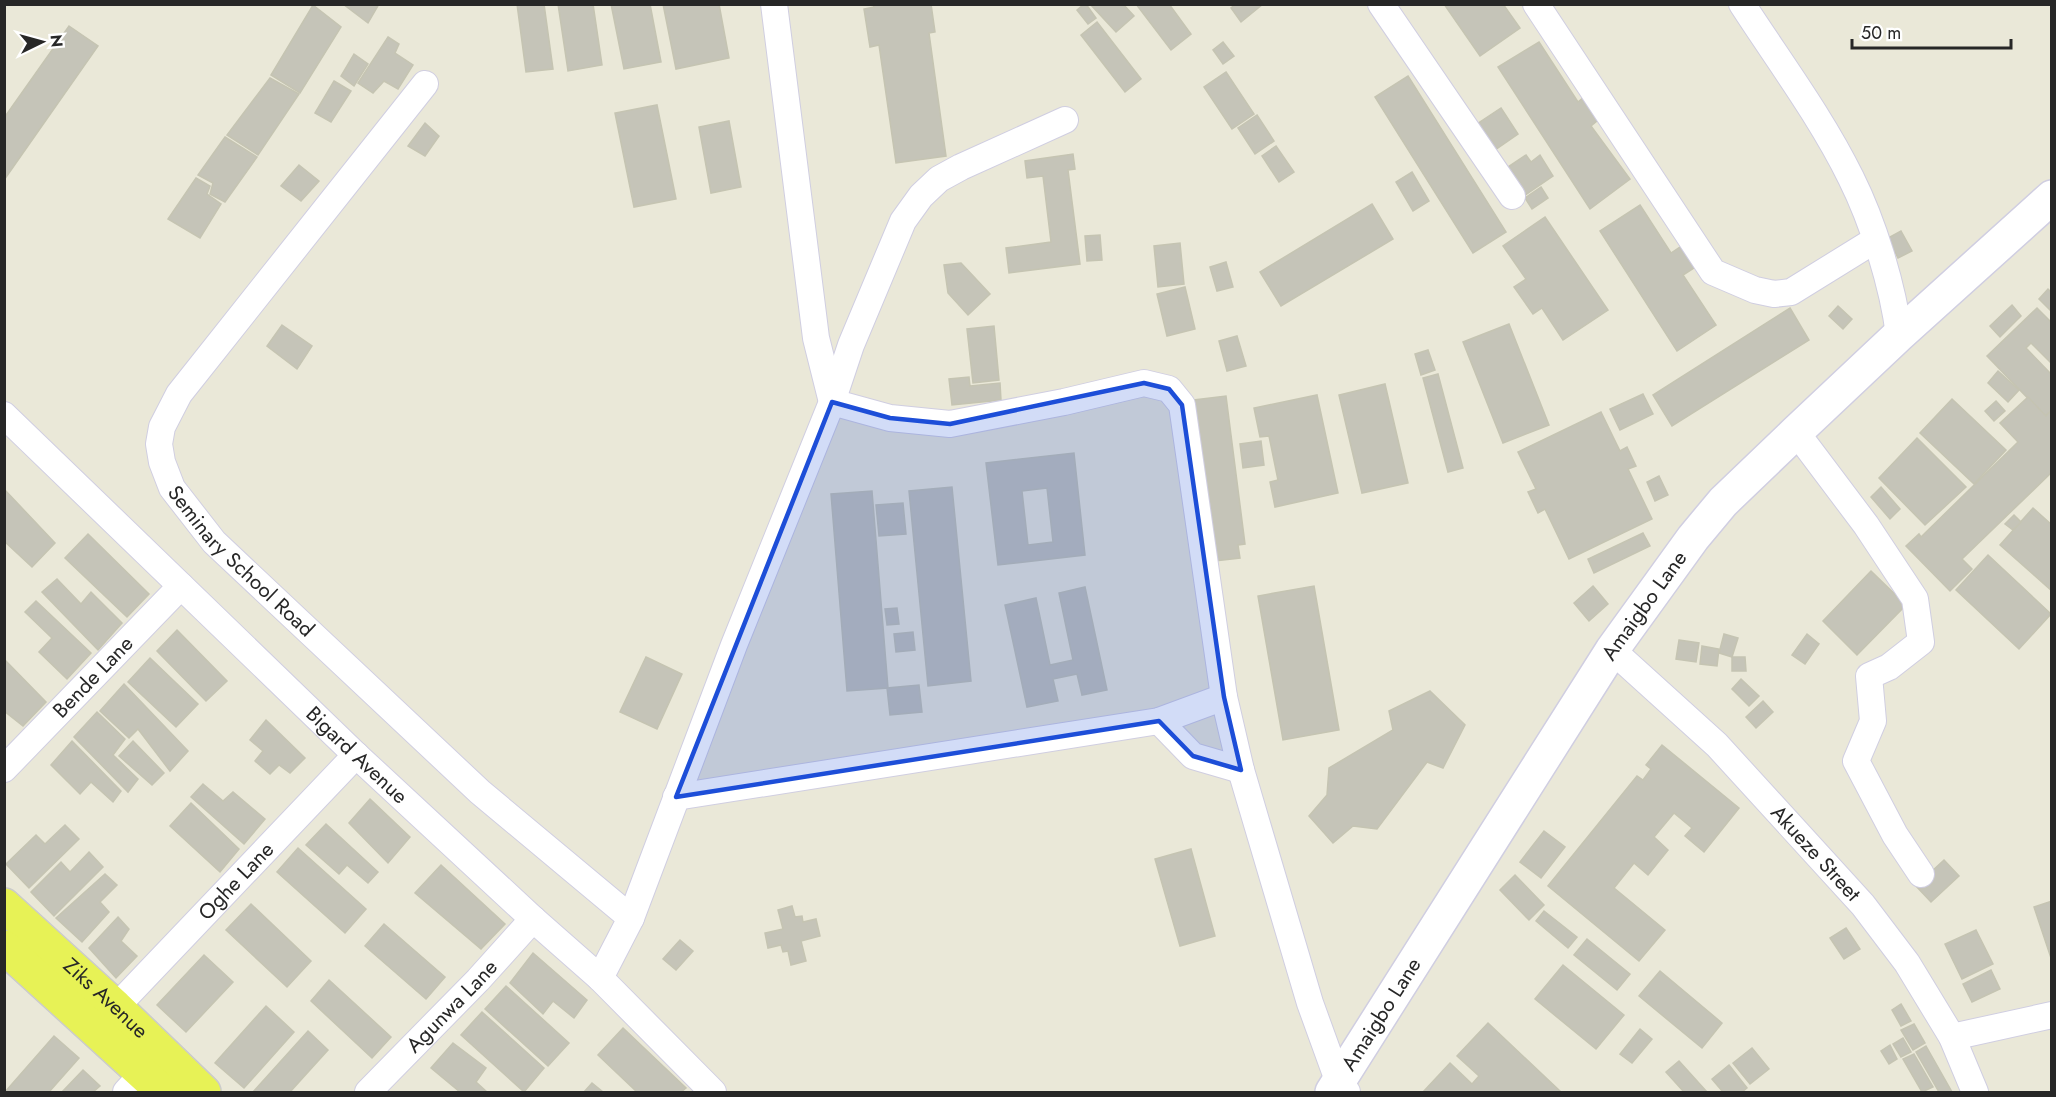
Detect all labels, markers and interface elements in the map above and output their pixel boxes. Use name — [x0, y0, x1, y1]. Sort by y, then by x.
north arrow — [12, 12, 72, 72]
scale bar — [1852, 12, 2011, 50]
text: 50 m — [1861, 20, 1901, 46]
text: N — [44, 33, 68, 48]
street label: Seminary School Road — [160, 479, 321, 644]
street label: Amaigbo Lane — [1594, 544, 1694, 666]
street label: Bende Lane — [46, 629, 140, 725]
street label: Bigard Avenue — [299, 699, 415, 811]
street label: Akueze Street — [1764, 798, 1868, 908]
street label: Oghe Lane — [191, 835, 281, 927]
street label: Ziks Avenue — [57, 951, 155, 1046]
street label: Amaigbo Lane — [1334, 952, 1429, 1077]
street label: Agunwa Lane — [399, 953, 505, 1060]

